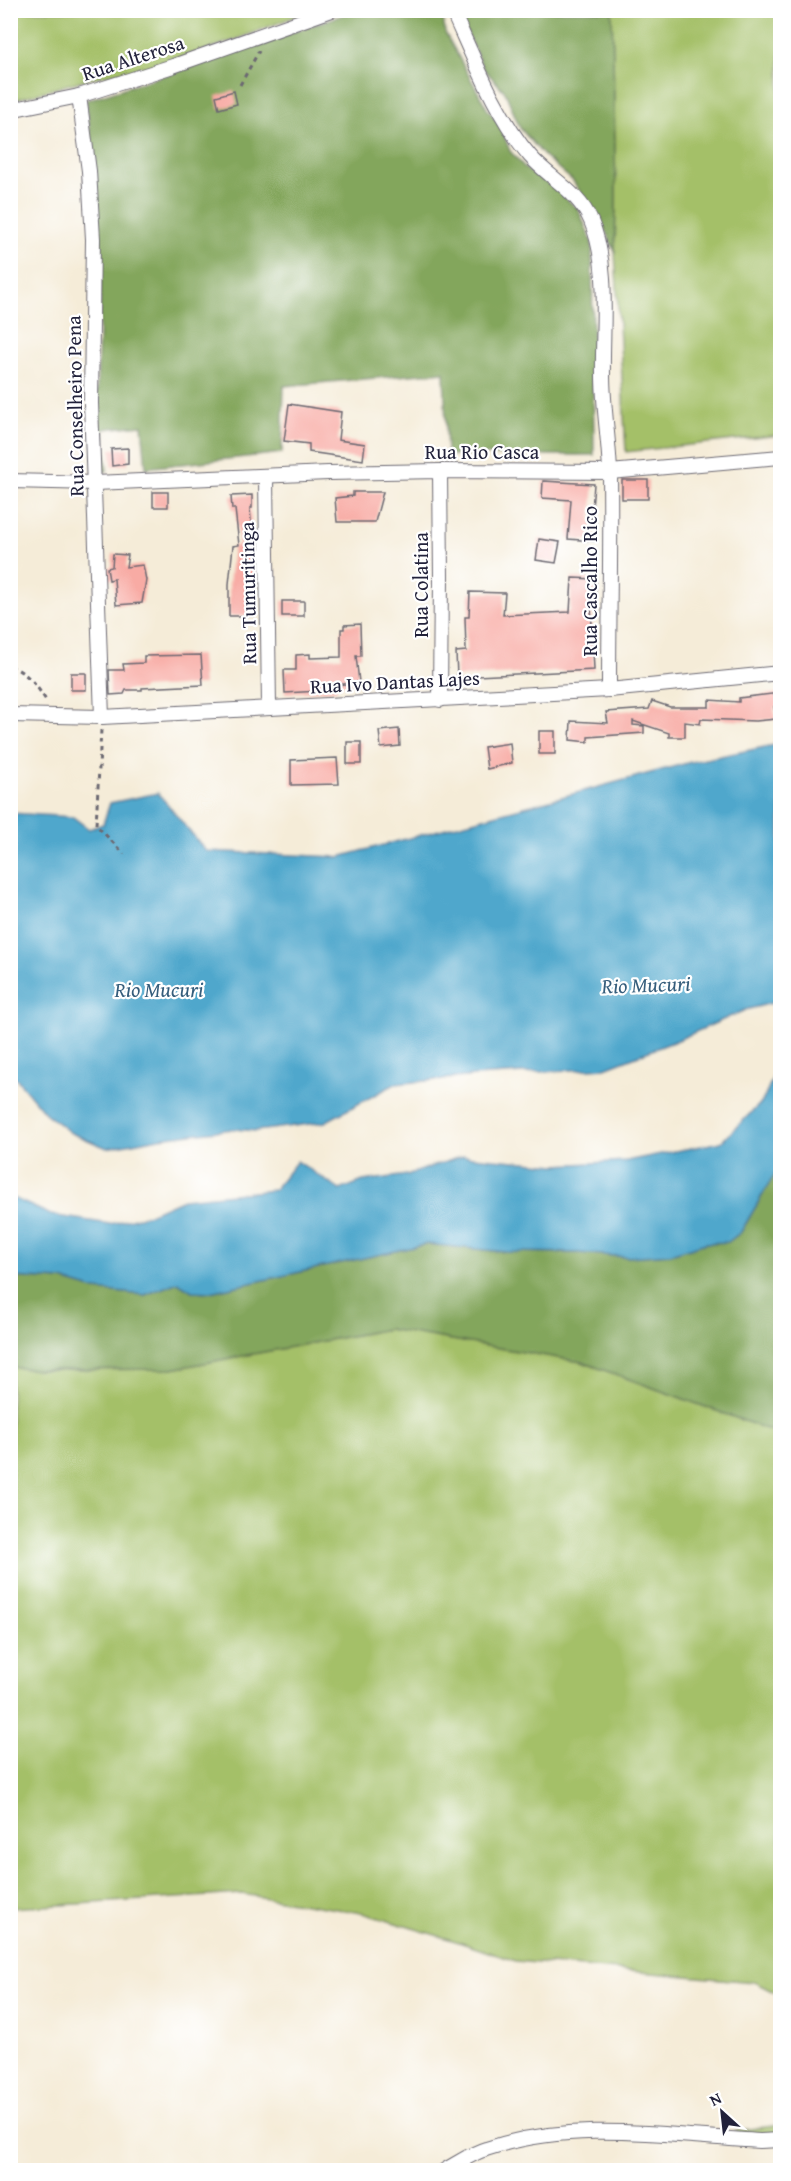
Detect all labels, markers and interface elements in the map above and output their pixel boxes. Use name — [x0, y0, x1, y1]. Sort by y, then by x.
street label: Rua Alterosa — [78, 27, 188, 88]
street label: Rua Conselheiro Pena — [58, 315, 91, 497]
street label: Rua Rio Casca — [425, 437, 540, 466]
street label: Rua Cascalho Rico — [575, 506, 604, 656]
street label: Rua Tumuritinga — [232, 521, 263, 665]
street label: Rua Colatina — [406, 532, 435, 638]
street label: Rua Ivo Dantas Lajes — [309, 663, 481, 700]
water label: Rio Mucuri — [600, 967, 692, 1002]
water label: Rio Mucuri — [114, 974, 204, 1005]
north arrow — [692, 2082, 752, 2142]
text: N — [705, 2085, 726, 2112]

